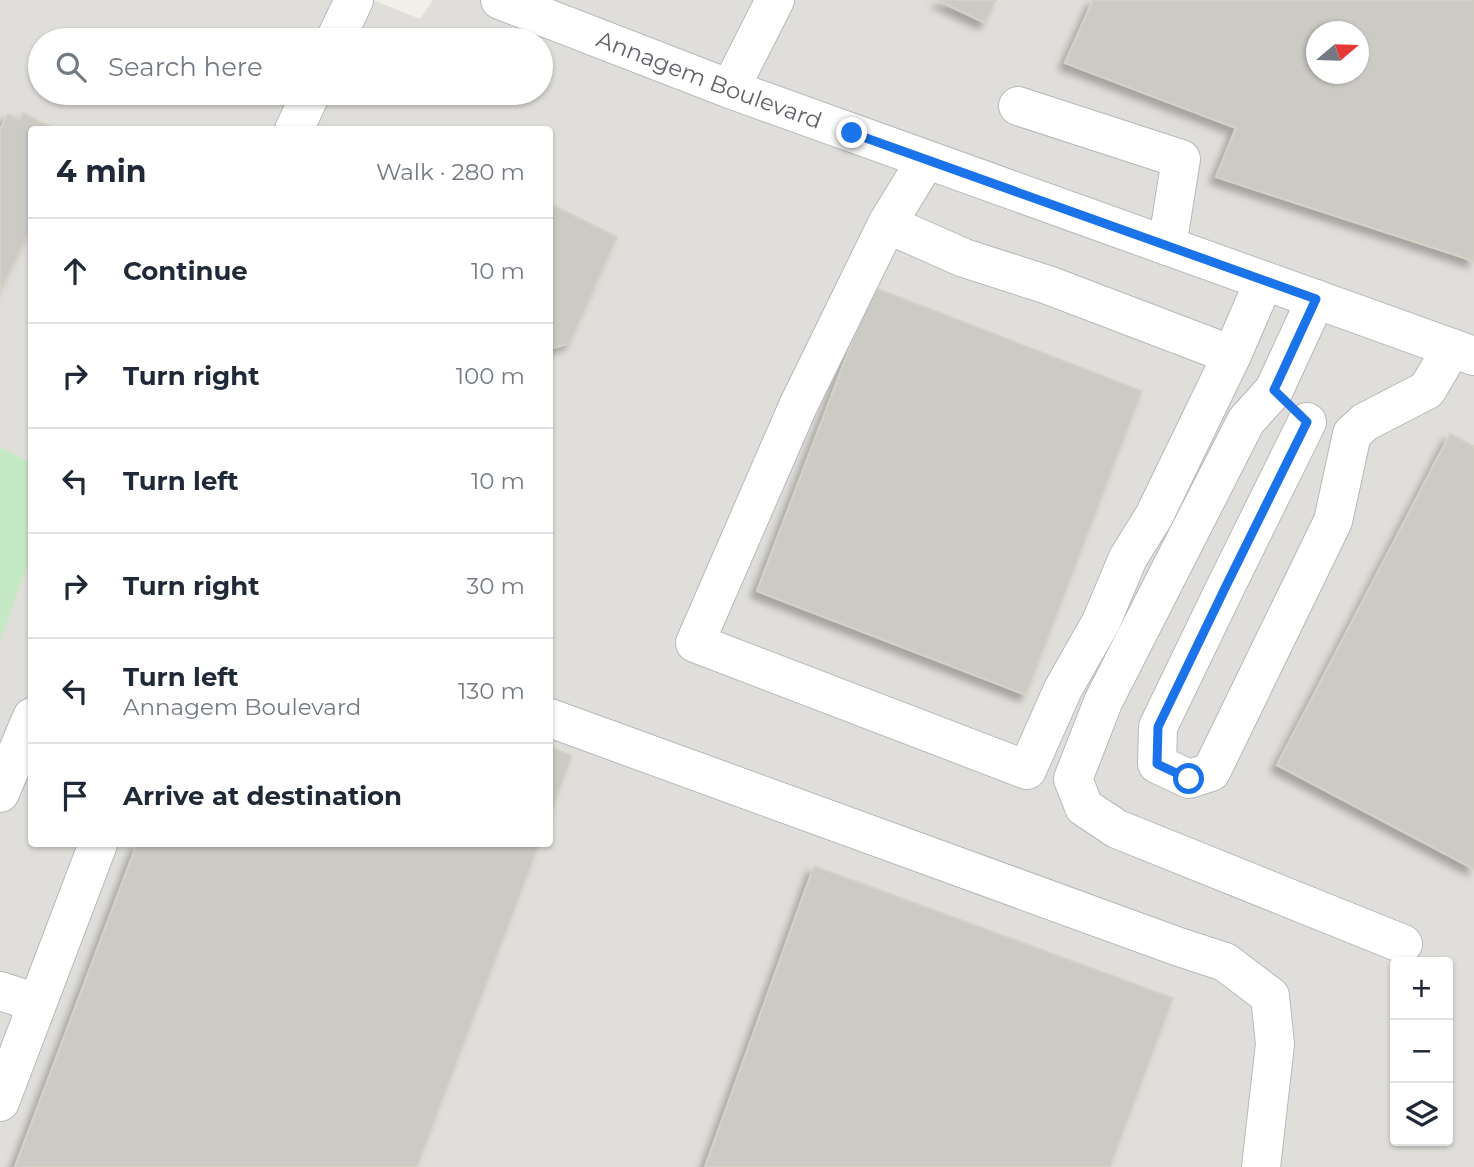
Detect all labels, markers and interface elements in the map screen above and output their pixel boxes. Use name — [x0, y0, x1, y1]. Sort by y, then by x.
north arrow — [1306, 21, 1369, 84]
street label: Annagem Boulevard — [593, 25, 826, 135]
search box — [28, 28, 553, 105]
icon: search — [52, 48, 90, 86]
text: Search here — [108, 51, 263, 83]
route end — [836, 117, 867, 148]
text: 4 min — [56, 153, 146, 190]
text: Walk · 280 m — [376, 158, 525, 186]
icon: ahead — [56, 252, 94, 290]
text: Continue — [123, 255, 248, 287]
text: 10 m — [471, 257, 525, 285]
icon: right — [56, 357, 94, 395]
text: Turn right — [123, 360, 259, 392]
text: 100 m — [456, 362, 525, 390]
icon: left — [56, 462, 94, 500]
text: Turn left — [123, 465, 239, 497]
text: 10 m — [471, 467, 525, 495]
icon: right — [56, 567, 94, 605]
text: Turn right — [123, 570, 259, 602]
text: 30 m — [466, 572, 525, 600]
text: Turn left — [123, 661, 239, 693]
icon: left — [56, 672, 94, 710]
text: 130 m — [458, 677, 525, 705]
text: Annagem Boulevard — [123, 693, 361, 721]
route start — [1173, 763, 1204, 794]
icon: arrive — [56, 777, 94, 815]
text: Arrive at destination — [123, 780, 402, 812]
map controls — [1390, 957, 1453, 1146]
button: + — [1390, 957, 1453, 1020]
button: − — [1390, 1020, 1453, 1083]
button: layers — [1390, 1083, 1453, 1146]

